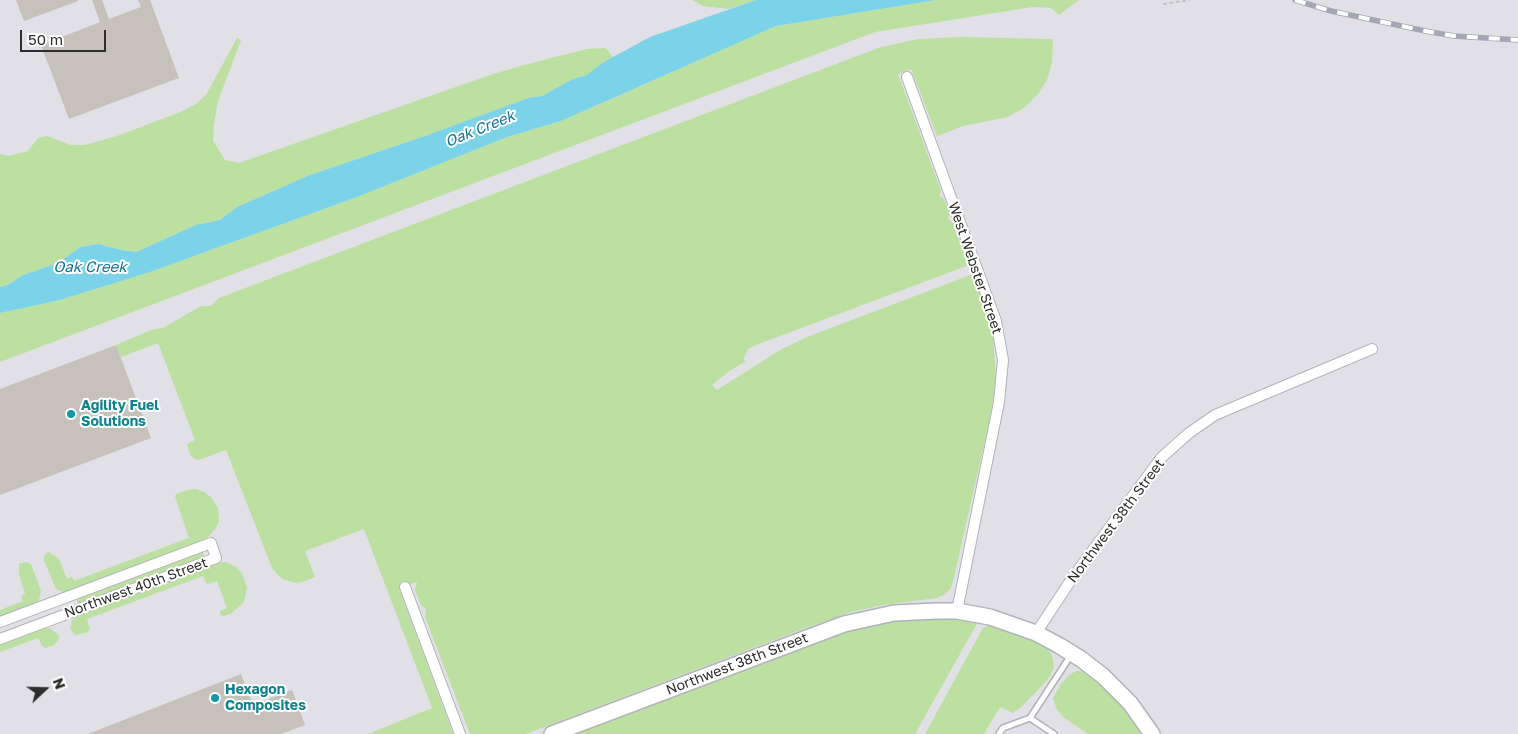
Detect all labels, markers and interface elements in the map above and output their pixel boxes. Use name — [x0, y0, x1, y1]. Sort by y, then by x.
scale bar — [22, 20, 109, 52]
text: 50 m — [28, 30, 63, 48]
water label: Oak Creek — [443, 107, 517, 151]
street label: West Webster Street — [944, 200, 1006, 336]
water label: Oak Creek — [53, 258, 127, 276]
place label: Agility Fuel Solutions — [81, 398, 159, 431]
marker: Agility Fuel Solutions — [65, 408, 77, 420]
street label: Northwest 38th Street — [1064, 456, 1168, 586]
street label: Northwest 40th Street — [62, 554, 210, 622]
street label: Northwest 38th Street — [664, 629, 810, 699]
north arrow — [20, 664, 70, 714]
text: N — [50, 675, 69, 691]
place label: Hexagon Composites — [225, 682, 306, 714]
marker: Hexagon Composites — [209, 692, 221, 704]

